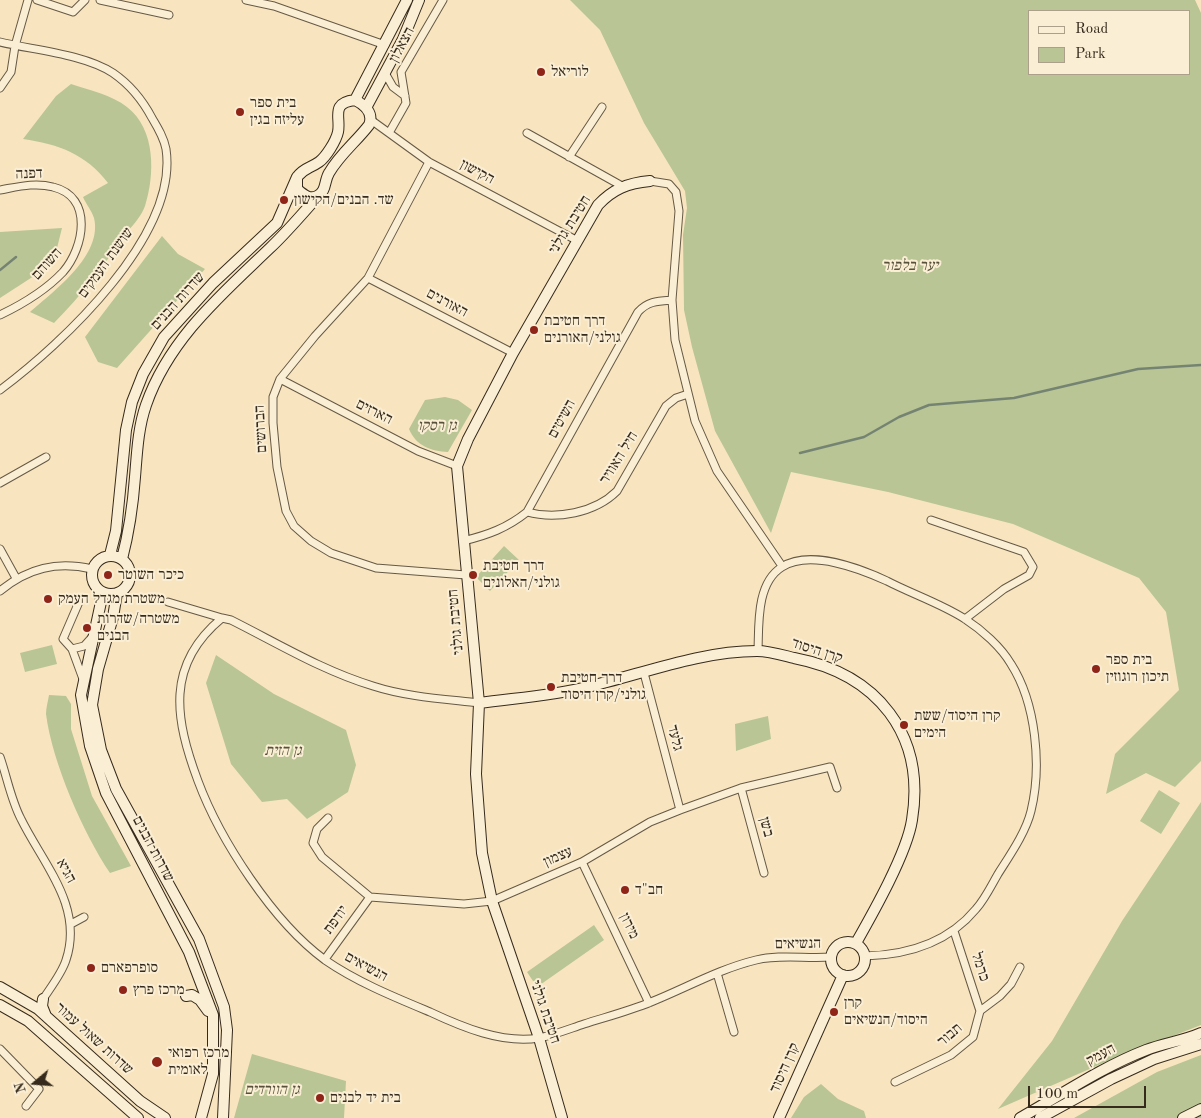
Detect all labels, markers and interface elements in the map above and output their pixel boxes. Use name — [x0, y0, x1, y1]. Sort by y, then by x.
legend — [1028, 10, 1191, 75]
text: Road — [1075, 22, 1108, 37]
street label: הצאלון — [385, 24, 419, 66]
text: Park — [1075, 47, 1106, 62]
place label: לוריאל — [551, 63, 589, 81]
marker: לוריאל — [535, 66, 547, 78]
place label: בית ספר עליזה בגין — [250, 94, 304, 129]
marker: בית ספר עליזה בגין — [234, 106, 246, 118]
street label: הקישון — [457, 156, 497, 188]
street label: דפנה — [15, 165, 43, 183]
place label: שד. הבנים/הקישון — [294, 191, 394, 209]
street label: חטיבת גולני — [545, 192, 595, 258]
marker: שד. הבנים/הקישון — [278, 194, 290, 206]
street label: שושנת העמקים — [74, 224, 138, 302]
street label: השוהם — [28, 244, 66, 284]
park label: יער בלפור — [882, 257, 938, 275]
street label: שדרות הבנים — [147, 268, 209, 334]
street label: האורנים — [423, 285, 471, 321]
place label: דרך חטיבת גולני/האורנים — [544, 312, 621, 347]
marker: דרך חטיבת גולני/האורנים — [528, 324, 540, 336]
street label: הארזים — [353, 395, 395, 429]
street label: השיטים — [544, 397, 580, 441]
street label: הברושים — [251, 405, 271, 453]
park label: גן רסקו — [417, 417, 457, 435]
street label: חיל האוויר — [596, 428, 642, 488]
place label: דרך חטיבת גולני/האלונים — [483, 557, 560, 592]
place label: כיכר השוטר — [118, 566, 184, 584]
marker: כיכר השוטר — [102, 569, 114, 581]
marker: דרך חטיבת גולני/האלונים — [467, 569, 479, 581]
street label: חטיבת גולני — [444, 588, 468, 656]
place label: משטרת מגדל העמק — [58, 590, 165, 608]
marker: משטרת מגדל העמק — [42, 593, 54, 605]
place label: משטרה/שדרות הבנים — [97, 610, 179, 645]
marker: משטרה/שדרות הבנים — [81, 622, 93, 634]
street label: קרן היסוד — [789, 634, 845, 668]
place label: בית ספר תיכון רוגוזין — [1106, 651, 1169, 686]
marker: בית ספר תיכון רוגוזין — [1090, 663, 1102, 675]
place label: דרך חטיבת גולני/קרן היסוד — [561, 669, 646, 704]
marker: דרך חטיבת גולני/קרן היסוד — [545, 681, 557, 693]
place label: קרן היסוד/ששת הימים — [914, 707, 1000, 742]
marker: קרן היסוד/ששת הימים — [898, 719, 910, 731]
street label: גלעד — [663, 723, 687, 753]
park label: גן הזית — [265, 742, 301, 760]
street label: שדרות הבנים — [128, 813, 178, 885]
street label: בשן — [755, 815, 777, 839]
street label: עצמון — [541, 843, 575, 871]
street label: הגיא — [52, 856, 80, 886]
place label: חב"ד — [635, 881, 663, 899]
marker: חב"ד — [619, 884, 631, 896]
street label: יודפת — [320, 902, 352, 938]
street label: מירון — [615, 910, 643, 942]
street label: הנשיאים — [775, 935, 821, 953]
street label: הנשיאים — [341, 948, 391, 986]
street label: כרמל — [967, 950, 993, 984]
place label: סופרפארם — [101, 959, 158, 977]
marker: סופרפארם — [85, 962, 97, 974]
street label: חטיבת גולני — [526, 978, 564, 1046]
place label: מרכז פרץ — [133, 981, 185, 999]
marker: מרכז פרץ — [117, 984, 129, 996]
place label: קרן היסוד/הנשיאים — [844, 994, 928, 1029]
street label: שדרות שאול עמור — [51, 999, 137, 1079]
marker: קרן היסוד/הנשיאים — [828, 1006, 840, 1018]
street label: תבור — [934, 1019, 966, 1051]
street label: קרן היסוד — [766, 1040, 804, 1096]
street label: העמק — [1083, 1040, 1119, 1070]
place label: מרכז רפואי לאומית — [168, 1044, 229, 1079]
marker: מרכז רפואי לאומית — [150, 1055, 164, 1069]
north arrow — [10, 1058, 60, 1108]
scale bar — [1031, 1076, 1148, 1108]
text: N — [12, 1080, 29, 1095]
park label: גן הוורדים — [244, 1081, 300, 1099]
text: 100 m — [1036, 1087, 1078, 1102]
place label: בית יד לבנים — [330, 1089, 401, 1107]
marker: בית יד לבנים — [314, 1092, 326, 1104]

